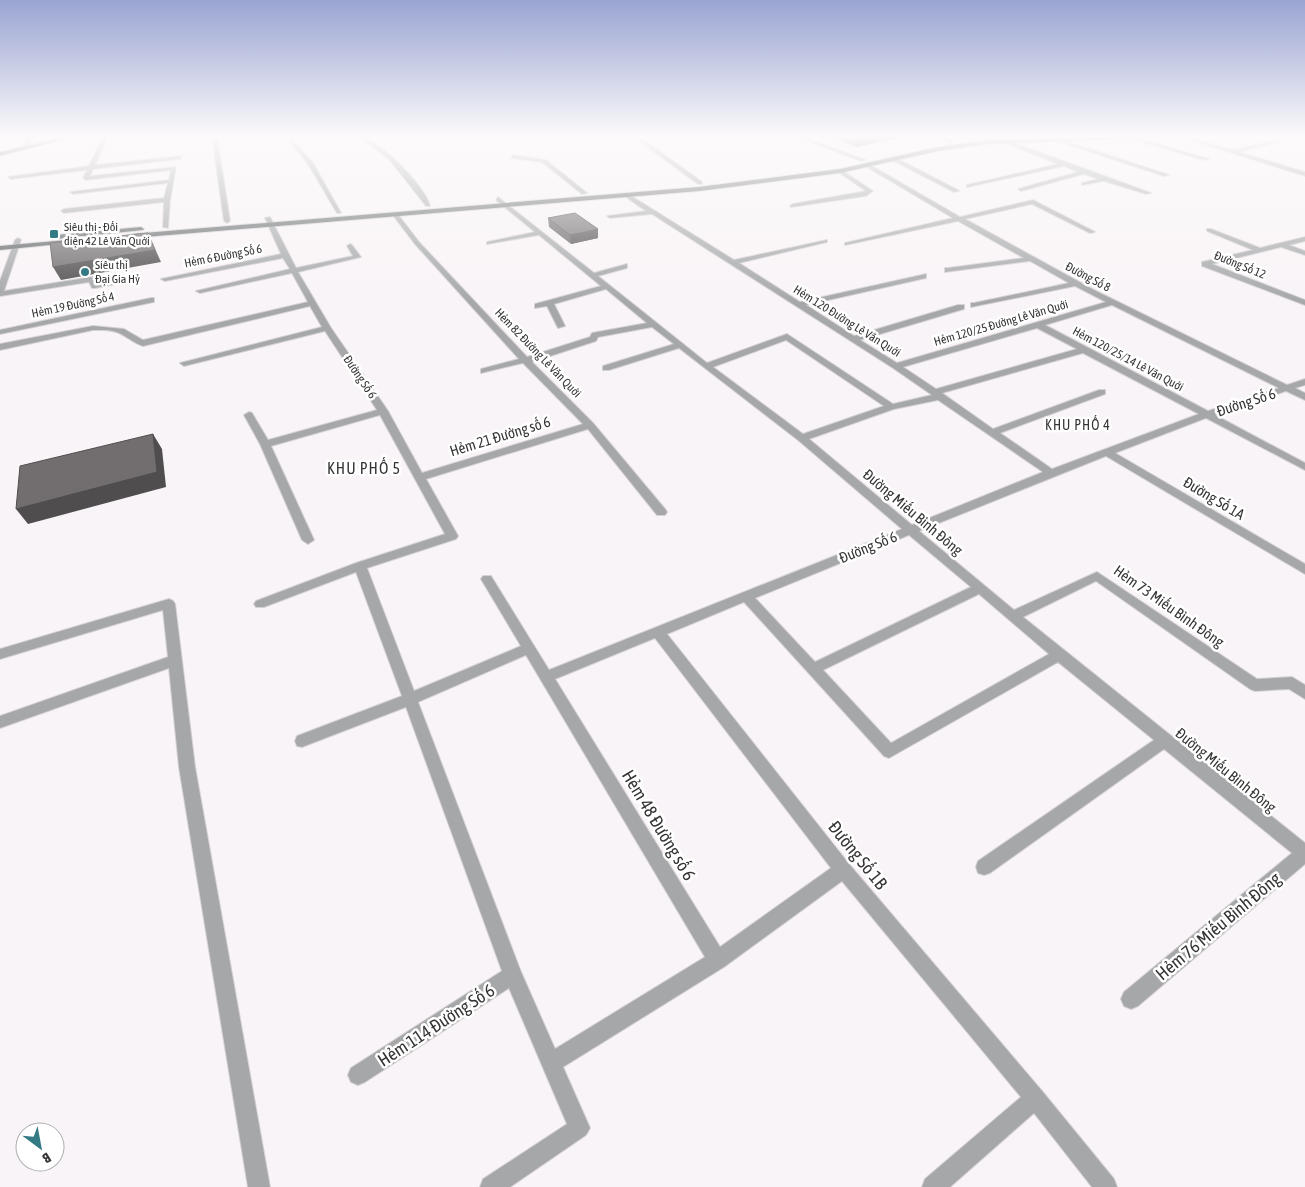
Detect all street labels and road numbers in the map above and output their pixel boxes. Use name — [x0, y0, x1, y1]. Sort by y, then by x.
street label: Hẻm 6 Đường Số 6 — [183, 242, 263, 270]
street label: Đường Số 12 — [1212, 248, 1268, 282]
street label: Đường Số 8 — [1063, 259, 1113, 295]
street label: Hẻm 120 Đường Lê Văn Quới — [791, 282, 903, 360]
street label: Hẻm 19 Đường Số 4 — [30, 289, 116, 321]
street label: Hẻm 120/25 Đường Lê Văn Quới — [932, 297, 1070, 349]
street label: Hẻm 82 Đường Lê Văn Quới — [492, 306, 584, 400]
street label: Hẻm 120/25/14 Lê Văn Quới — [1070, 324, 1186, 394]
street label: Đường Số 6 — [341, 353, 380, 401]
street label: Đường Số 6 — [1214, 385, 1278, 419]
street label: Hẻm 21 Đường số 6 — [448, 413, 552, 459]
street label: Đường Miếu Bình Đông — [860, 465, 967, 559]
street label: Đường Số 1A — [1180, 473, 1248, 523]
street label: Đường Số 6 — [837, 528, 899, 566]
street label: Hẻm 73 Miếu Bình Đông — [1111, 562, 1228, 651]
street label: Đường Miếu Bình Đông — [1172, 724, 1280, 816]
street label: Hẻm 48 Đường số 6 — [618, 765, 701, 884]
street label: Đường Số 1B — [824, 816, 893, 894]
street label: Hẻm 76 Miếu Bình Đông — [1151, 867, 1285, 984]
street label: Hẻm 114 Đường Số 6 — [373, 979, 498, 1071]

